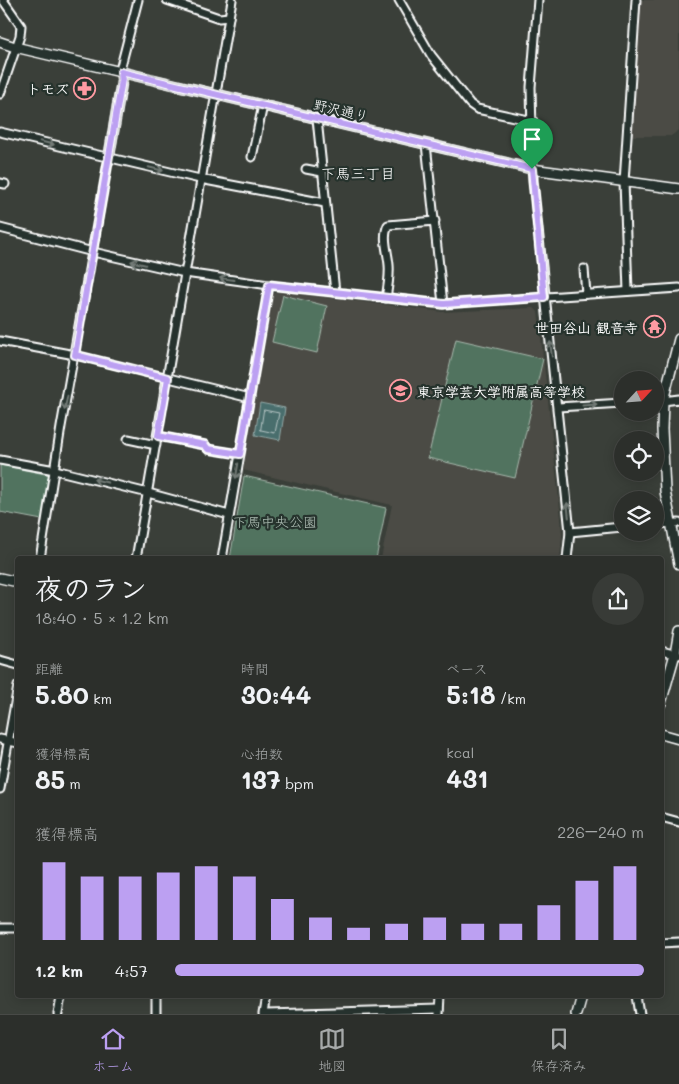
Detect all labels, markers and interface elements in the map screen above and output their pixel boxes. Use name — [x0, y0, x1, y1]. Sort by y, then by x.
pharmacy icon: トモズ — [73, 76, 97, 100]
place label: トモズ — [27, 79, 69, 98]
street label: 野沢通り — [312, 94, 370, 126]
pin — [511, 118, 553, 169]
icon: arrive — [518, 125, 546, 153]
one-way arrow — [39, 139, 55, 148]
district label: 下馬三丁目 — [320, 163, 396, 183]
one-way arrow — [148, 165, 164, 174]
one-way arrow — [130, 258, 146, 267]
one-way arrow — [219, 274, 235, 284]
temple icon: 世田谷山 観音寺 — [642, 315, 666, 339]
place label: 世田谷山 観音寺 — [535, 318, 638, 337]
one-way arrow — [546, 341, 556, 357]
north arrow — [614, 371, 664, 421]
map controls — [614, 371, 664, 541]
school or university icon: 東京学芸大学附属高等学校 — [389, 379, 413, 403]
place label: 東京学芸大学附属高等学校 — [417, 382, 585, 401]
one-way arrow — [61, 394, 70, 410]
one-way arrow — [582, 400, 598, 410]
button: locate — [614, 431, 664, 481]
one-way arrow — [231, 462, 241, 478]
one-way arrow — [93, 476, 109, 485]
button: layers — [614, 491, 664, 541]
one-way arrow — [563, 503, 573, 519]
park label: 下馬中央公園 — [233, 512, 317, 531]
text: 夜のラン — [35, 570, 147, 606]
button: share — [592, 573, 644, 625]
text: 18:40 · 5 × 1.2 km — [35, 607, 169, 628]
text: 距離 — [35, 659, 63, 678]
text: 時間 — [241, 659, 269, 678]
text: ペース — [446, 659, 488, 678]
text: 5.80 — [35, 678, 89, 710]
text: 30:44 — [241, 678, 311, 710]
text: 5:18 — [446, 678, 495, 710]
text: km — [89, 689, 112, 708]
text: /km — [495, 689, 526, 708]
text: kcal — [446, 743, 474, 762]
text: 獲得標高 — [35, 744, 91, 763]
text: 心拍数 — [241, 744, 283, 763]
text: 431 — [446, 762, 488, 794]
text: 85 — [35, 763, 65, 795]
text: 137 — [241, 763, 281, 795]
text: m — [65, 774, 81, 793]
text: bpm — [281, 774, 314, 793]
text: 226–240 m — [557, 821, 644, 842]
text: 獲得標高 — [35, 823, 99, 844]
text: 1.2 km — [35, 960, 83, 981]
text: 4:57 — [115, 960, 148, 981]
tab: ホーム — [92, 1025, 134, 1075]
tab: 地図 — [318, 1025, 346, 1075]
tab: 保存済み — [531, 1025, 587, 1075]

